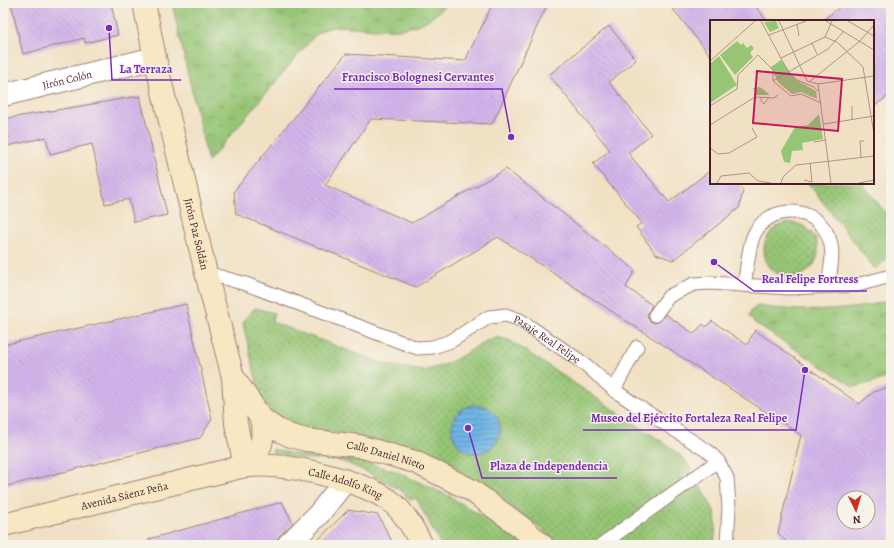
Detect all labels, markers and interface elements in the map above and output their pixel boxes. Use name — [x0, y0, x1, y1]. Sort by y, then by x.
inset map — [710, 20, 874, 184]
callout: La Terraza — [112, 56, 181, 80]
text: La Terraza — [120, 61, 173, 77]
callout: Francisco Bolognesi Cervantes — [334, 65, 502, 89]
street label: Jirón Colón — [41, 66, 94, 93]
text: Francisco Bolognesi Cervantes — [342, 69, 494, 85]
street label: Jirón Paz Soldán — [181, 197, 213, 271]
callout: Real Felipe Fortress — [754, 267, 867, 291]
text: Real Felipe Fortress — [761, 271, 859, 287]
street label: Pasaje Real Felipe — [512, 311, 584, 367]
callout: Museo del Ejército Fortaleza Real Felipe — [583, 406, 796, 430]
text: Museo del Ejército Fortaleza Real Felipe — [591, 410, 788, 426]
street label: Calle Daniel Nieto — [346, 437, 428, 474]
callout: Plaza de Independencia — [482, 454, 617, 478]
text: Plaza de Independencia — [490, 458, 608, 474]
street label: Calle Adolfo King — [307, 464, 386, 503]
street label: Avenida Sáenz Peña — [78, 477, 170, 513]
north arrow — [836, 490, 876, 530]
text: N — [852, 512, 861, 527]

